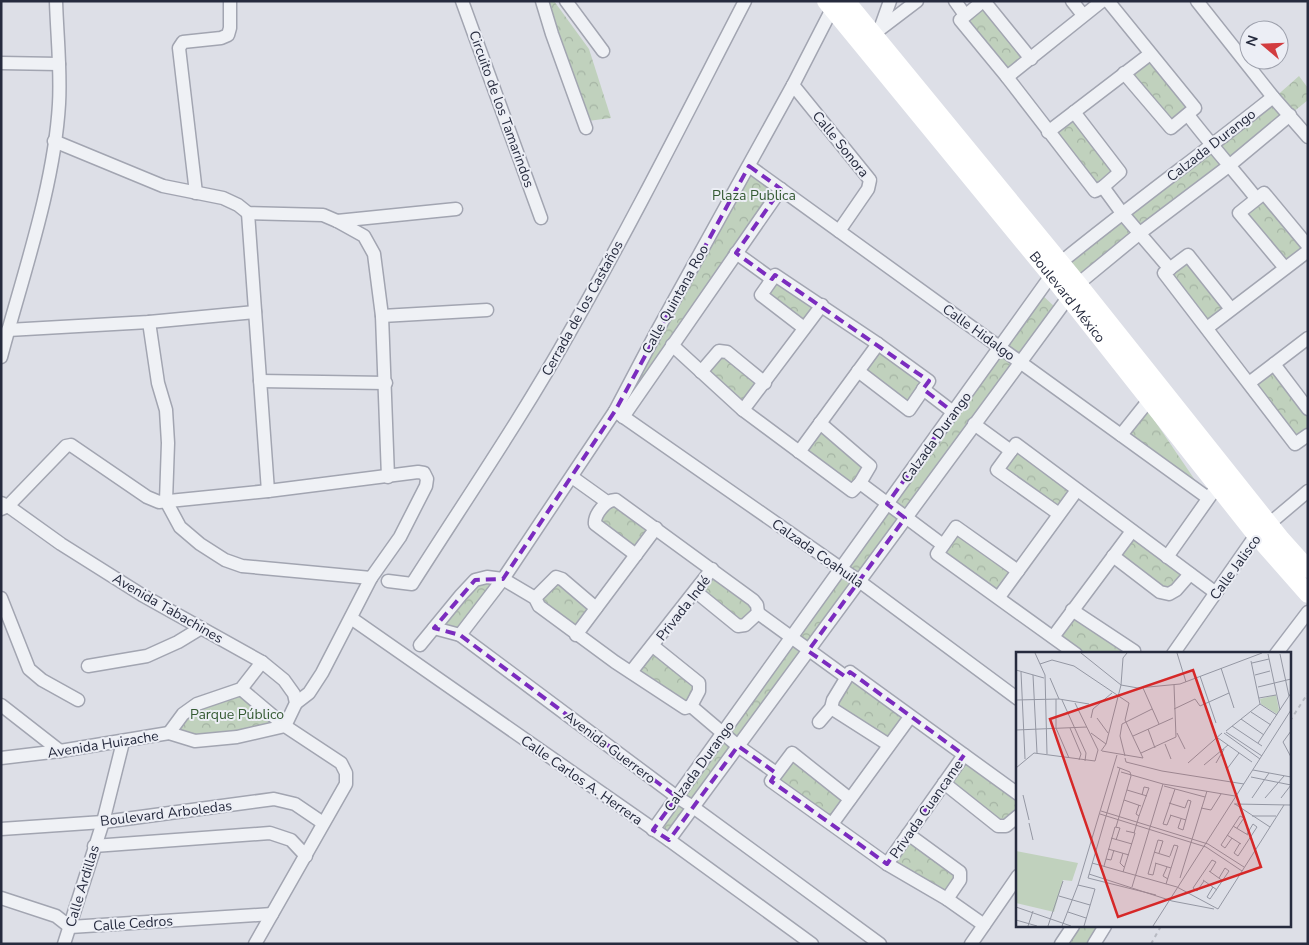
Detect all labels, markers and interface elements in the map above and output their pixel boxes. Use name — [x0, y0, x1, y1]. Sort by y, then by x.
north arrow — [1239, 20, 1289, 70]
street label: Circuito de los Tamarindos — [464, 28, 539, 191]
text: N — [1241, 33, 1263, 49]
street label: Calzada Durango — [1163, 104, 1260, 186]
street label: Calle Sonora — [808, 107, 873, 182]
park label: Plaza Publica — [712, 186, 796, 205]
street label: Cerrada de los Castaños — [537, 237, 628, 379]
street label: Calle Quintana Roo — [638, 241, 713, 357]
street label: Boulevard México — [1025, 247, 1110, 347]
street label: Calle Hidalgo — [939, 300, 1019, 365]
street label: Calzada Durango — [897, 388, 976, 487]
street label: Calzada Coahuila — [768, 515, 868, 592]
street label: Calle Jalisco — [1205, 531, 1266, 604]
street label: Avenida Tabachines — [109, 569, 227, 648]
street label: Privada Indé — [652, 572, 715, 645]
inset map — [1016, 652, 1292, 928]
park label: Parque Público — [190, 705, 284, 724]
street label: Avenida Guerrero — [560, 707, 660, 788]
street label: Calzada Durango — [660, 717, 739, 816]
street label: Avenida Huizache — [46, 726, 160, 763]
street label: Calle Carlos A. Herrera — [517, 731, 646, 830]
street label: Privada Cuancame — [885, 756, 968, 862]
street label: Boulevard Arboledas — [99, 796, 233, 831]
street label: Calle Ardillas — [61, 843, 104, 929]
street label: Calle Cedros — [93, 911, 174, 936]

